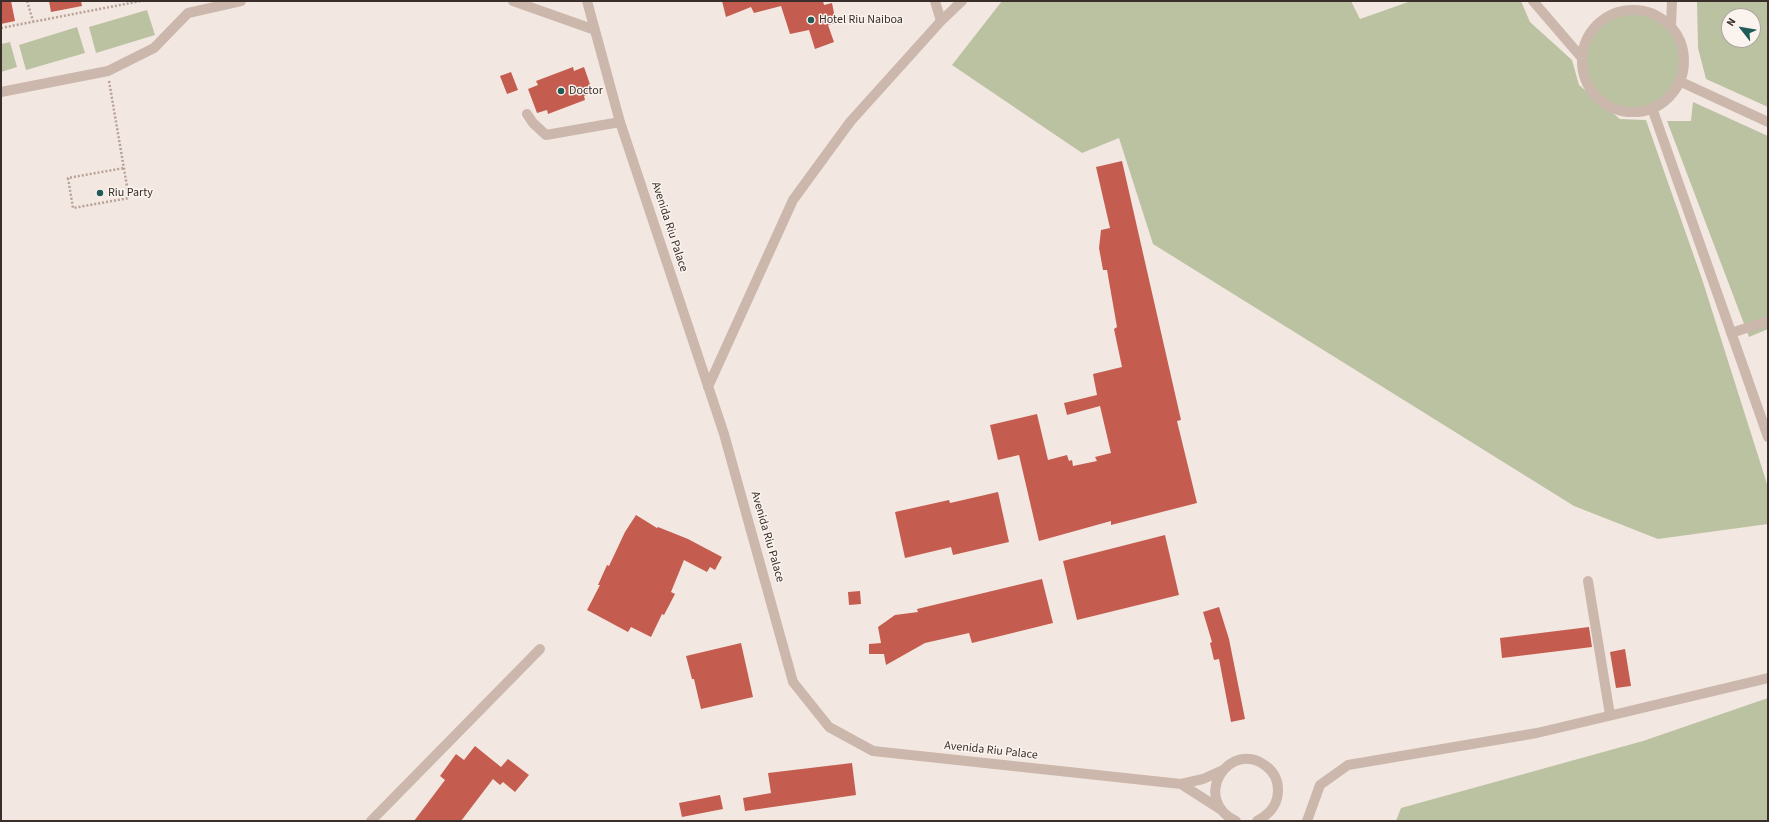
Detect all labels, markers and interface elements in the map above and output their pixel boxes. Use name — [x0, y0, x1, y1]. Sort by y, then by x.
north arrow — [1721, 8, 1761, 48]
place label: Hotel Riu Naiboa — [819, 13, 903, 27]
marker: Hotel Riu Naiboa — [806, 15, 816, 25]
text: N — [1723, 15, 1739, 29]
place label: Doctor — [569, 84, 603, 98]
marker: Doctor — [556, 86, 566, 96]
street label: Avenida Riu Palace — [648, 180, 690, 274]
place label: Riu Party — [108, 186, 153, 200]
marker: Riu Party — [95, 188, 105, 198]
street label: Avenida Riu Palace — [747, 490, 787, 584]
street label: Avenida Riu Palace — [944, 739, 1038, 763]

